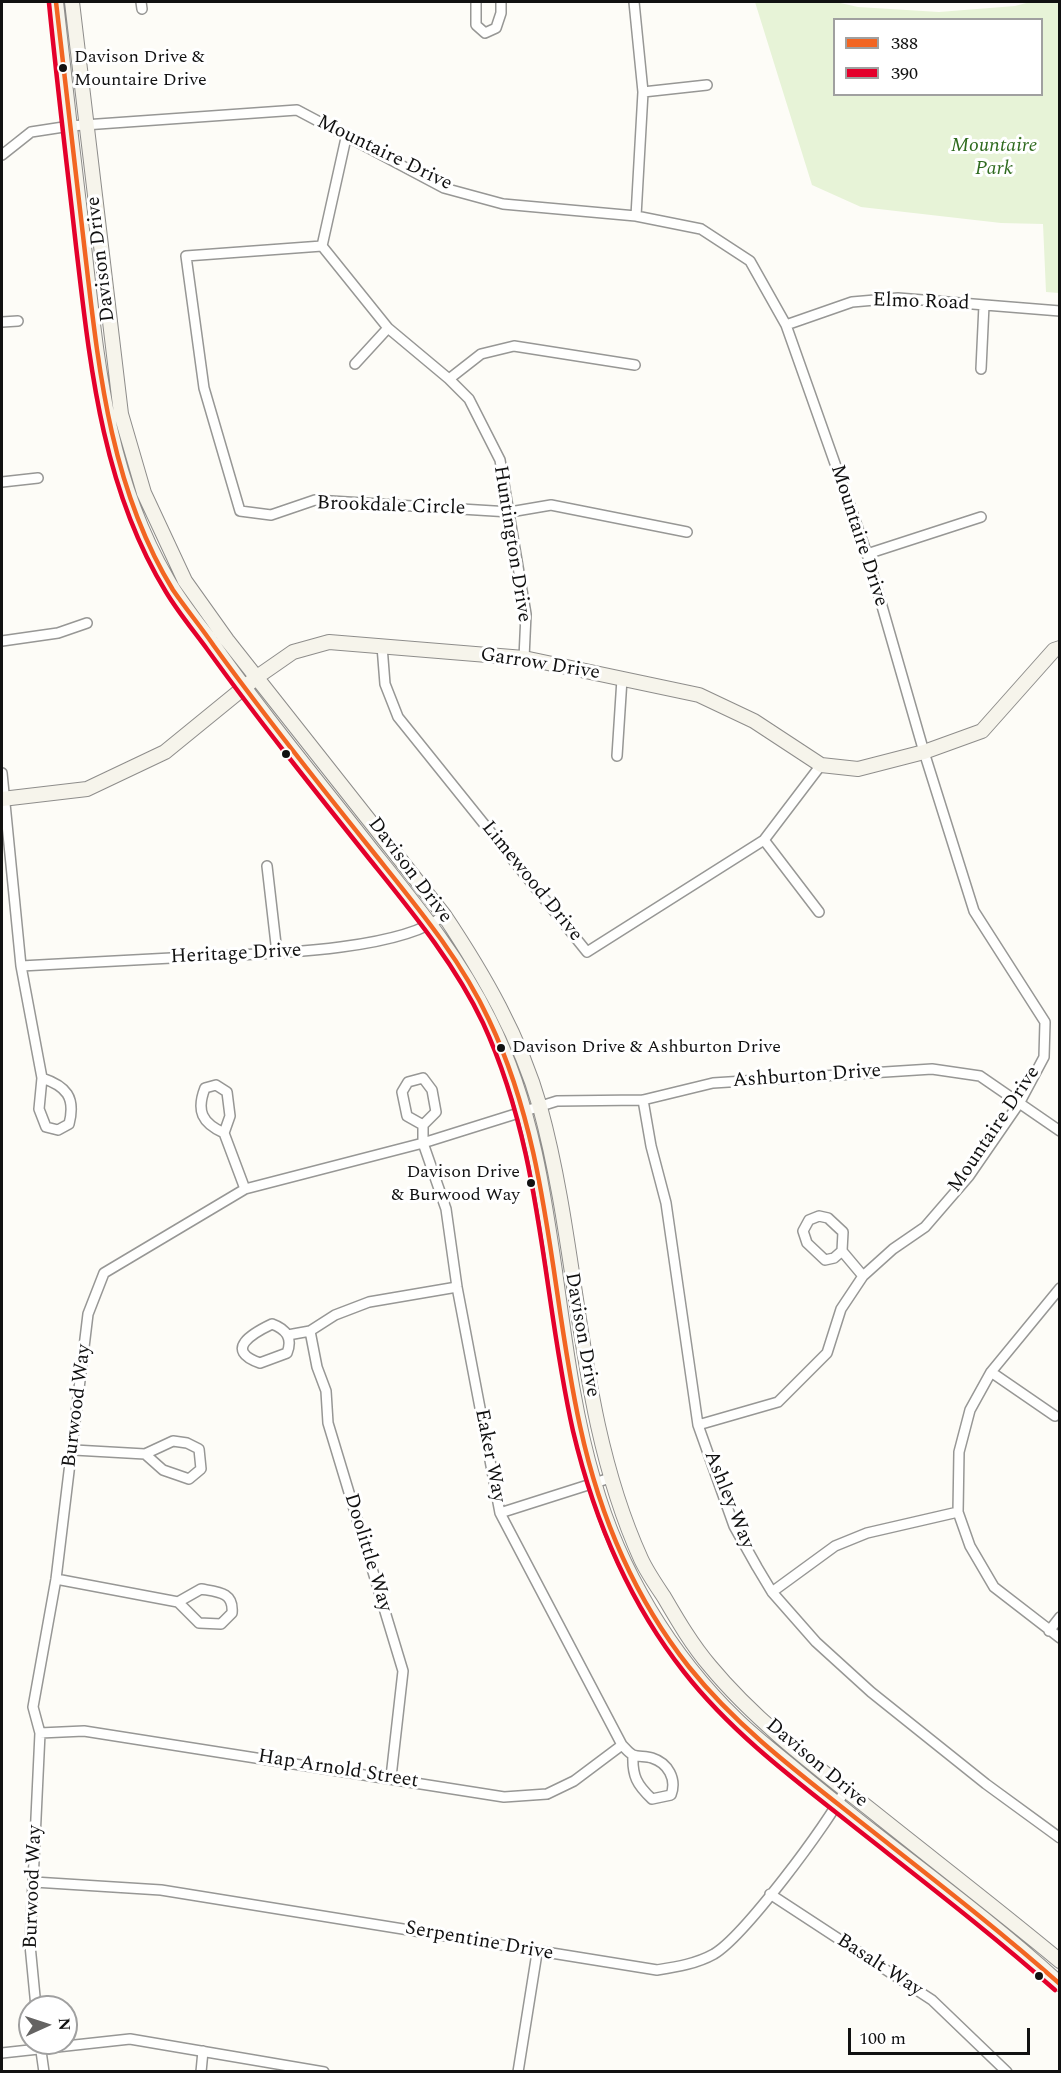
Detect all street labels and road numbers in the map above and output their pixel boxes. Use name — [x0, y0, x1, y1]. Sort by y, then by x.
street label: Mountaire Drive — [312, 111, 456, 197]
street label: Davison Drive — [82, 195, 122, 323]
street label: Elmo Road — [872, 289, 970, 317]
street label: Mountaire Drive — [824, 462, 892, 610]
street label: Huntington Drive — [487, 464, 535, 624]
street label: Brookdale Circle — [316, 492, 466, 522]
street label: Garrow Drive — [478, 644, 602, 686]
street label: Davison Drive — [361, 813, 457, 929]
street label: Limewood Drive — [475, 817, 587, 947]
street label: Heritage Drive — [170, 940, 302, 970]
street label: Ashburton Drive — [732, 1060, 882, 1094]
street label: Mountaire Drive — [944, 1062, 1046, 1198]
street label: Davison Drive — [558, 1271, 604, 1399]
street label: Burwood Way — [59, 1343, 97, 1469]
street label: Eaker Way — [468, 1407, 510, 1505]
street label: Ashley Way — [697, 1447, 759, 1553]
street label: Doolittle Way — [338, 1491, 396, 1615]
street label: Davison Drive — [760, 1714, 872, 1814]
street label: Hap Arnold Street — [256, 1745, 420, 1795]
street label: Burwood Way — [20, 1825, 48, 1949]
street label: Serpentine Drive — [403, 1917, 555, 1967]
street label: Basalt Way — [831, 1929, 927, 2003]

